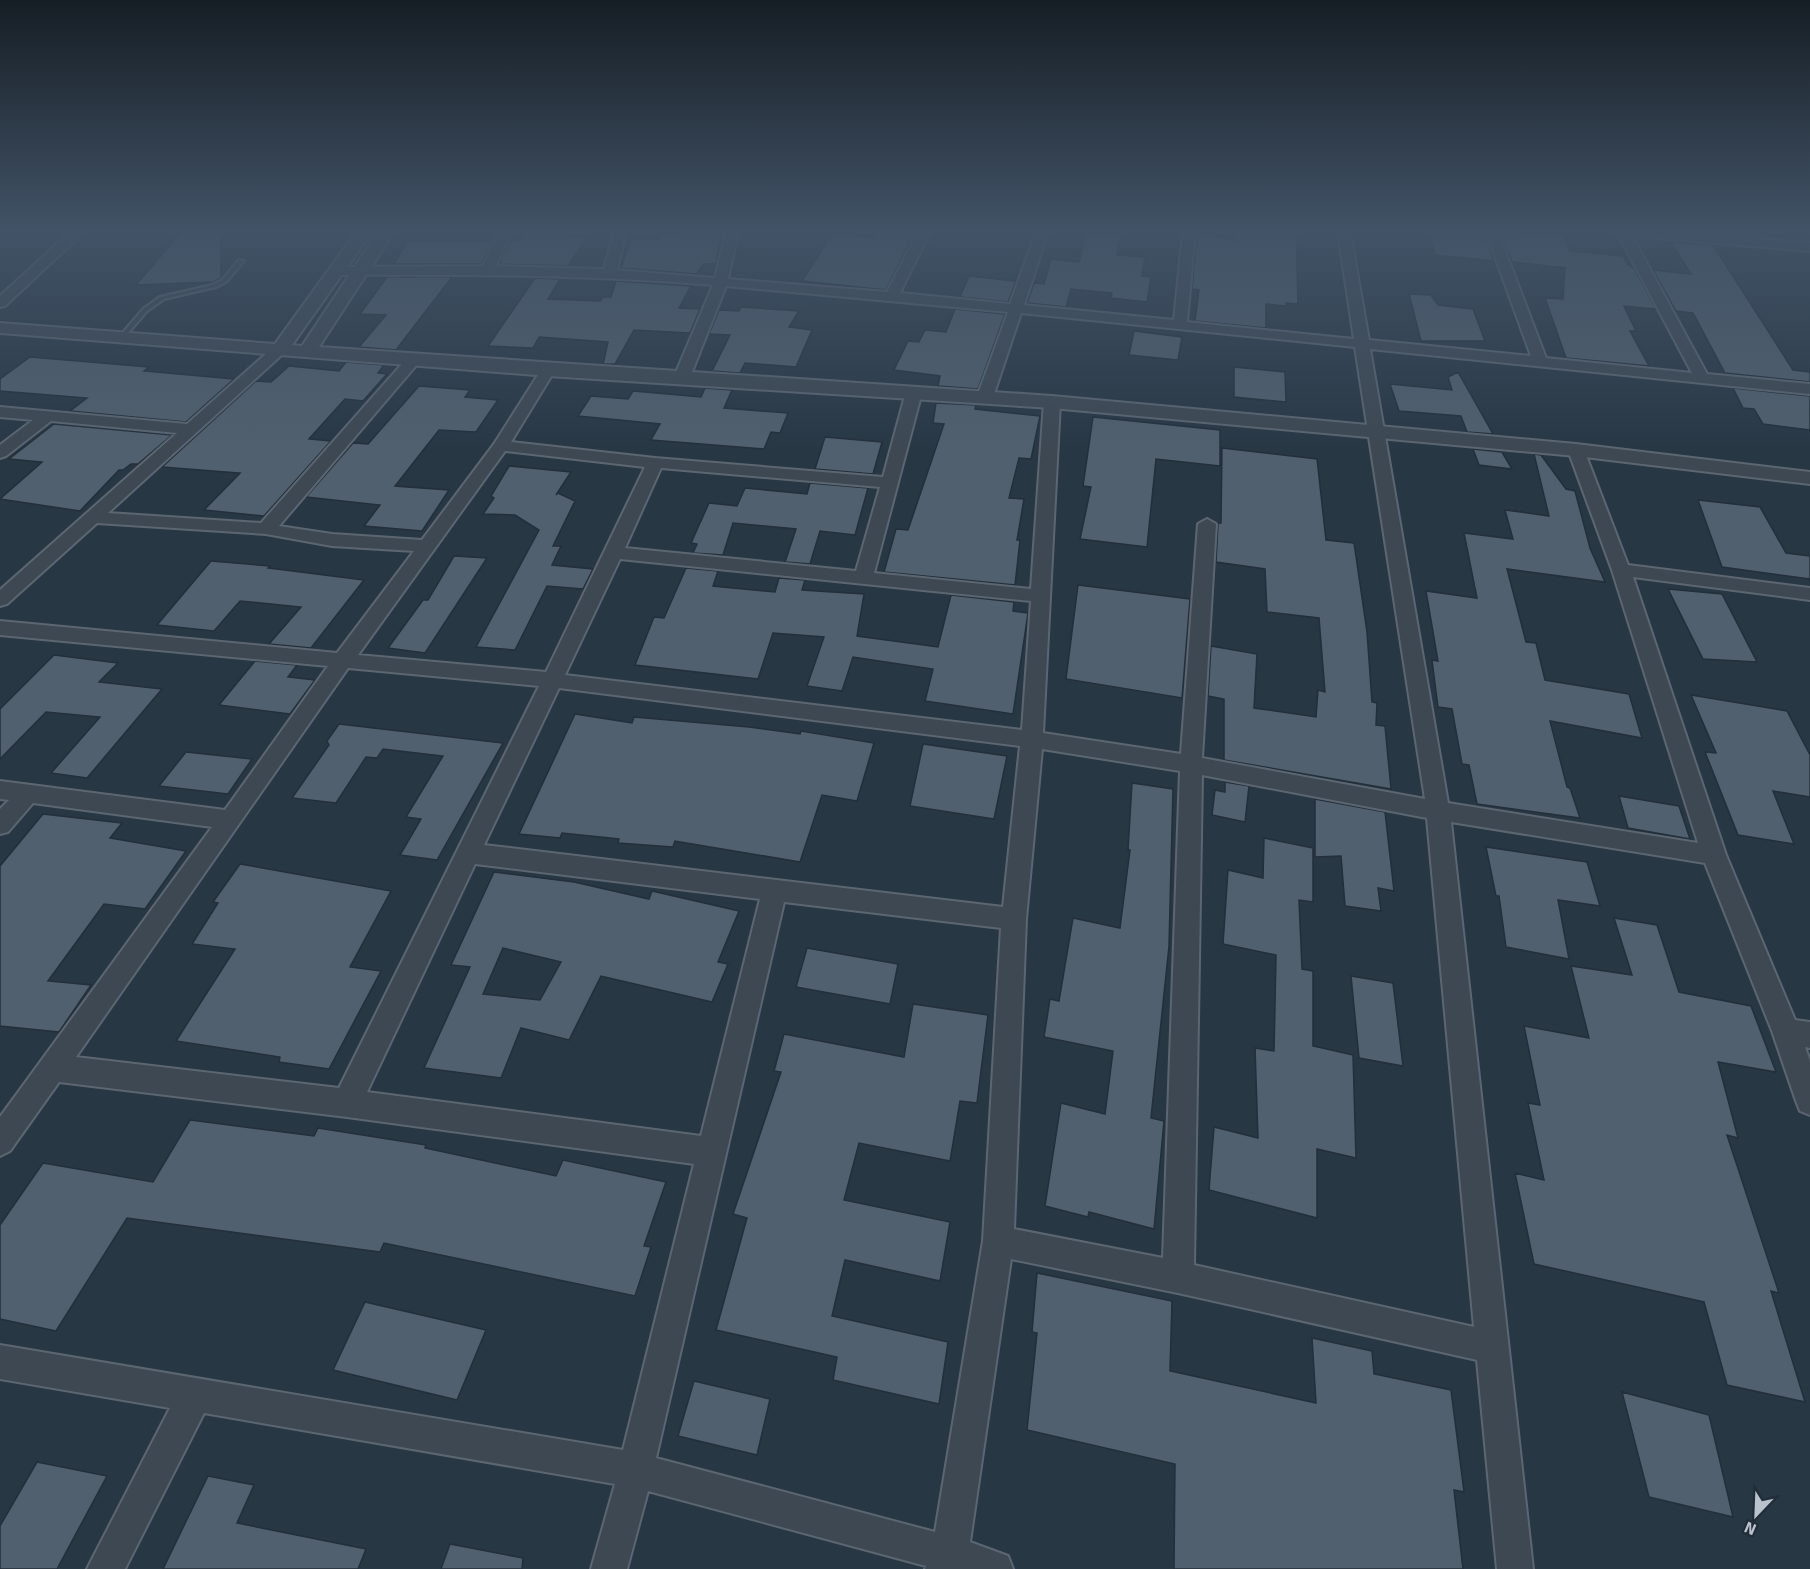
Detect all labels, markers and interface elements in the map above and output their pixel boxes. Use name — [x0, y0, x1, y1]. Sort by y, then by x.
north arrow — [1726, 1485, 1786, 1545]
text: N — [1741, 1517, 1760, 1539]

